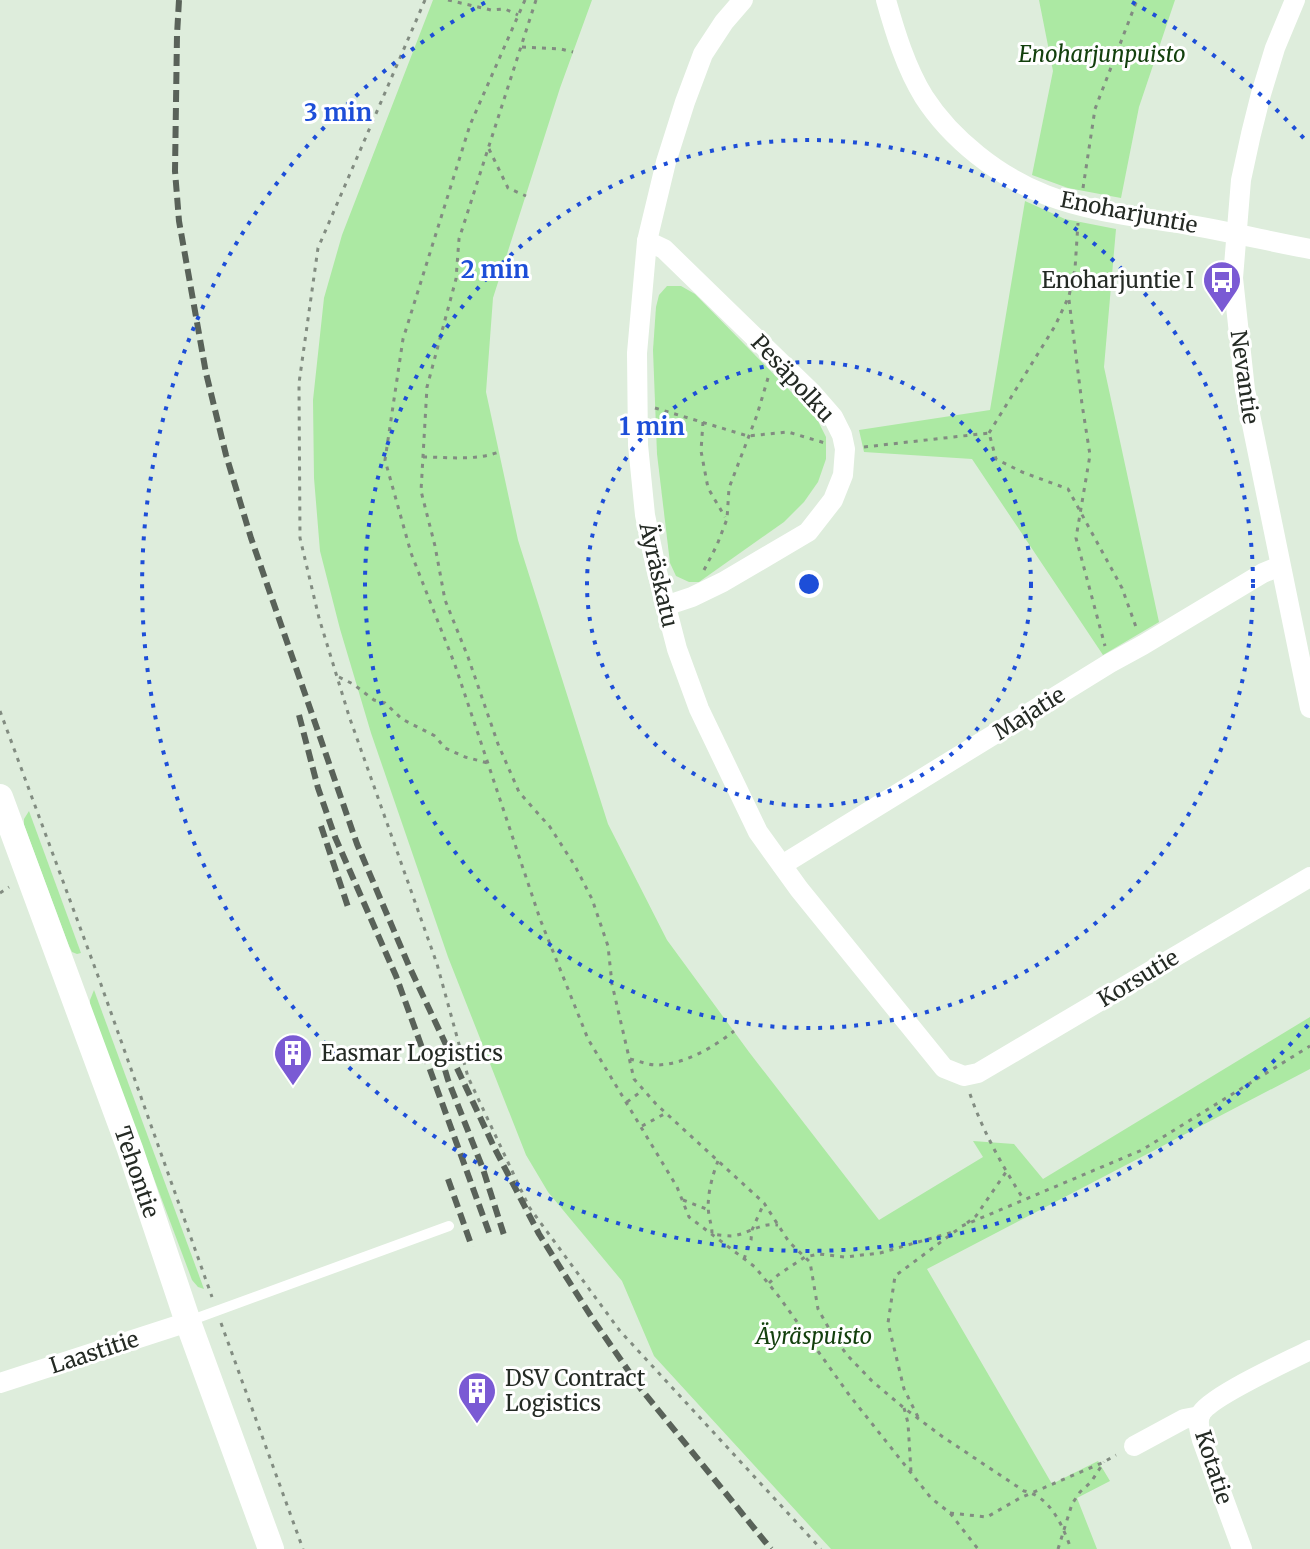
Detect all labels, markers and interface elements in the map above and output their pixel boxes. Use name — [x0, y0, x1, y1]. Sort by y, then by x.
park label: Enoharjunpuisto — [1019, 40, 1185, 68]
text: 3 min — [304, 97, 372, 128]
street label: Enoharjuntie — [1058, 185, 1200, 239]
text: 2 min — [461, 254, 529, 285]
bus stop icon: Enoharjuntie I — [1201, 259, 1243, 314]
place label: Enoharjuntie I — [1042, 266, 1194, 294]
street label: Pesäpolku — [745, 328, 841, 428]
street label: Nevantie — [1225, 328, 1265, 426]
text: 1 min — [619, 411, 685, 442]
street label: Äyräskatu — [633, 519, 685, 630]
centre of rings — [795, 570, 823, 598]
street label: Majatie — [988, 680, 1070, 746]
street label: Korsutie — [1093, 943, 1183, 1013]
building icon: Easmar Logistics — [272, 1032, 314, 1087]
place label: Easmar Logistics — [321, 1039, 503, 1067]
street label: Tehontie — [108, 1123, 166, 1221]
park label: Äyräspuisto — [754, 1322, 872, 1350]
street label: Laastitie — [46, 1324, 142, 1380]
place label: DSV Contract Logistics — [505, 1364, 646, 1417]
building icon: DSV Contract Logistics — [456, 1370, 498, 1425]
street label: Kotatie — [1189, 1427, 1239, 1507]

